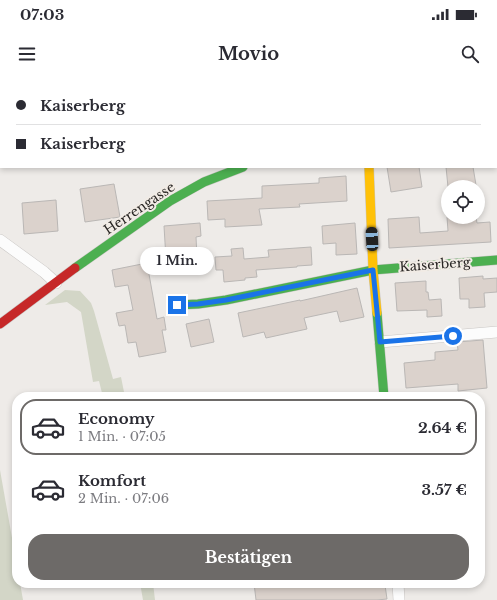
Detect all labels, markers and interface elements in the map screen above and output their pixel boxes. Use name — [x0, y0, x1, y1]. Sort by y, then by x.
text: 07:03 — [20, 5, 64, 24]
icon: menu — [16, 43, 38, 65]
text: Movio — [218, 43, 279, 65]
icon: search — [459, 43, 481, 65]
text: Kaiserberg — [40, 96, 125, 115]
text: Kaiserberg — [40, 134, 125, 153]
street label: Herrengasse — [101, 178, 178, 238]
map controls — [441, 180, 485, 224]
button: locate — [441, 180, 485, 224]
car — [365, 227, 379, 251]
callout: 1 Min. — [140, 247, 214, 275]
text: 1 Min. — [156, 252, 198, 269]
street label: Kaiserberg — [399, 254, 471, 275]
route end — [168, 296, 186, 314]
route start — [444, 327, 462, 345]
icon: car — [30, 409, 66, 445]
text: Economy — [78, 409, 155, 428]
text: 2.64 € — [418, 418, 467, 437]
text: 1 Min. · 07:05 — [78, 428, 166, 445]
icon: car — [30, 471, 66, 507]
text: Komfort — [78, 471, 146, 490]
text: 3.57 € — [421, 480, 467, 499]
text: 2 Min. · 07:06 — [78, 490, 169, 507]
button: Bestätigen — [28, 534, 469, 580]

